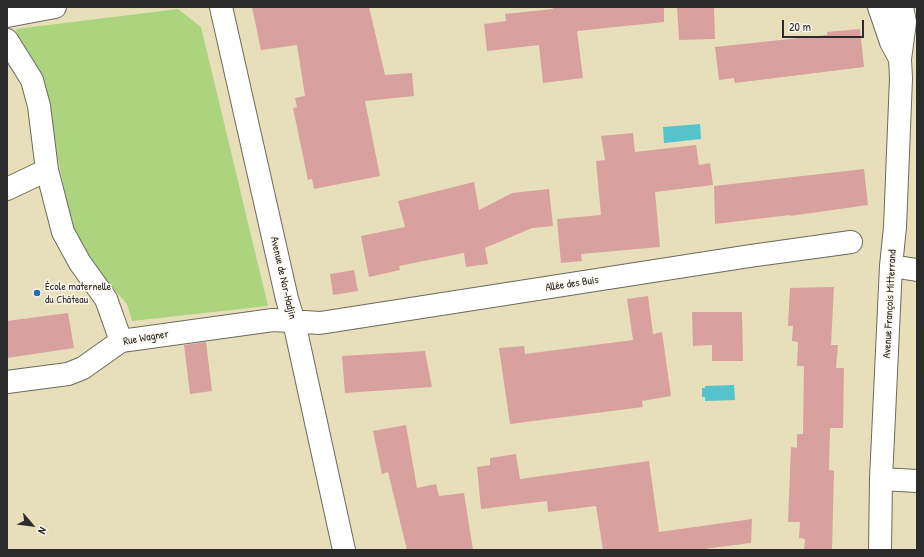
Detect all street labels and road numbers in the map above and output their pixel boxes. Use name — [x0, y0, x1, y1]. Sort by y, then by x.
street label: Avenue de Nor-Hadjin — [267, 235, 299, 321]
street label: Avenue François Mitterrand — [881, 249, 899, 359]
street label: Allée des Buis — [545, 273, 599, 295]
street label: Rue Wagner — [122, 328, 170, 348]

